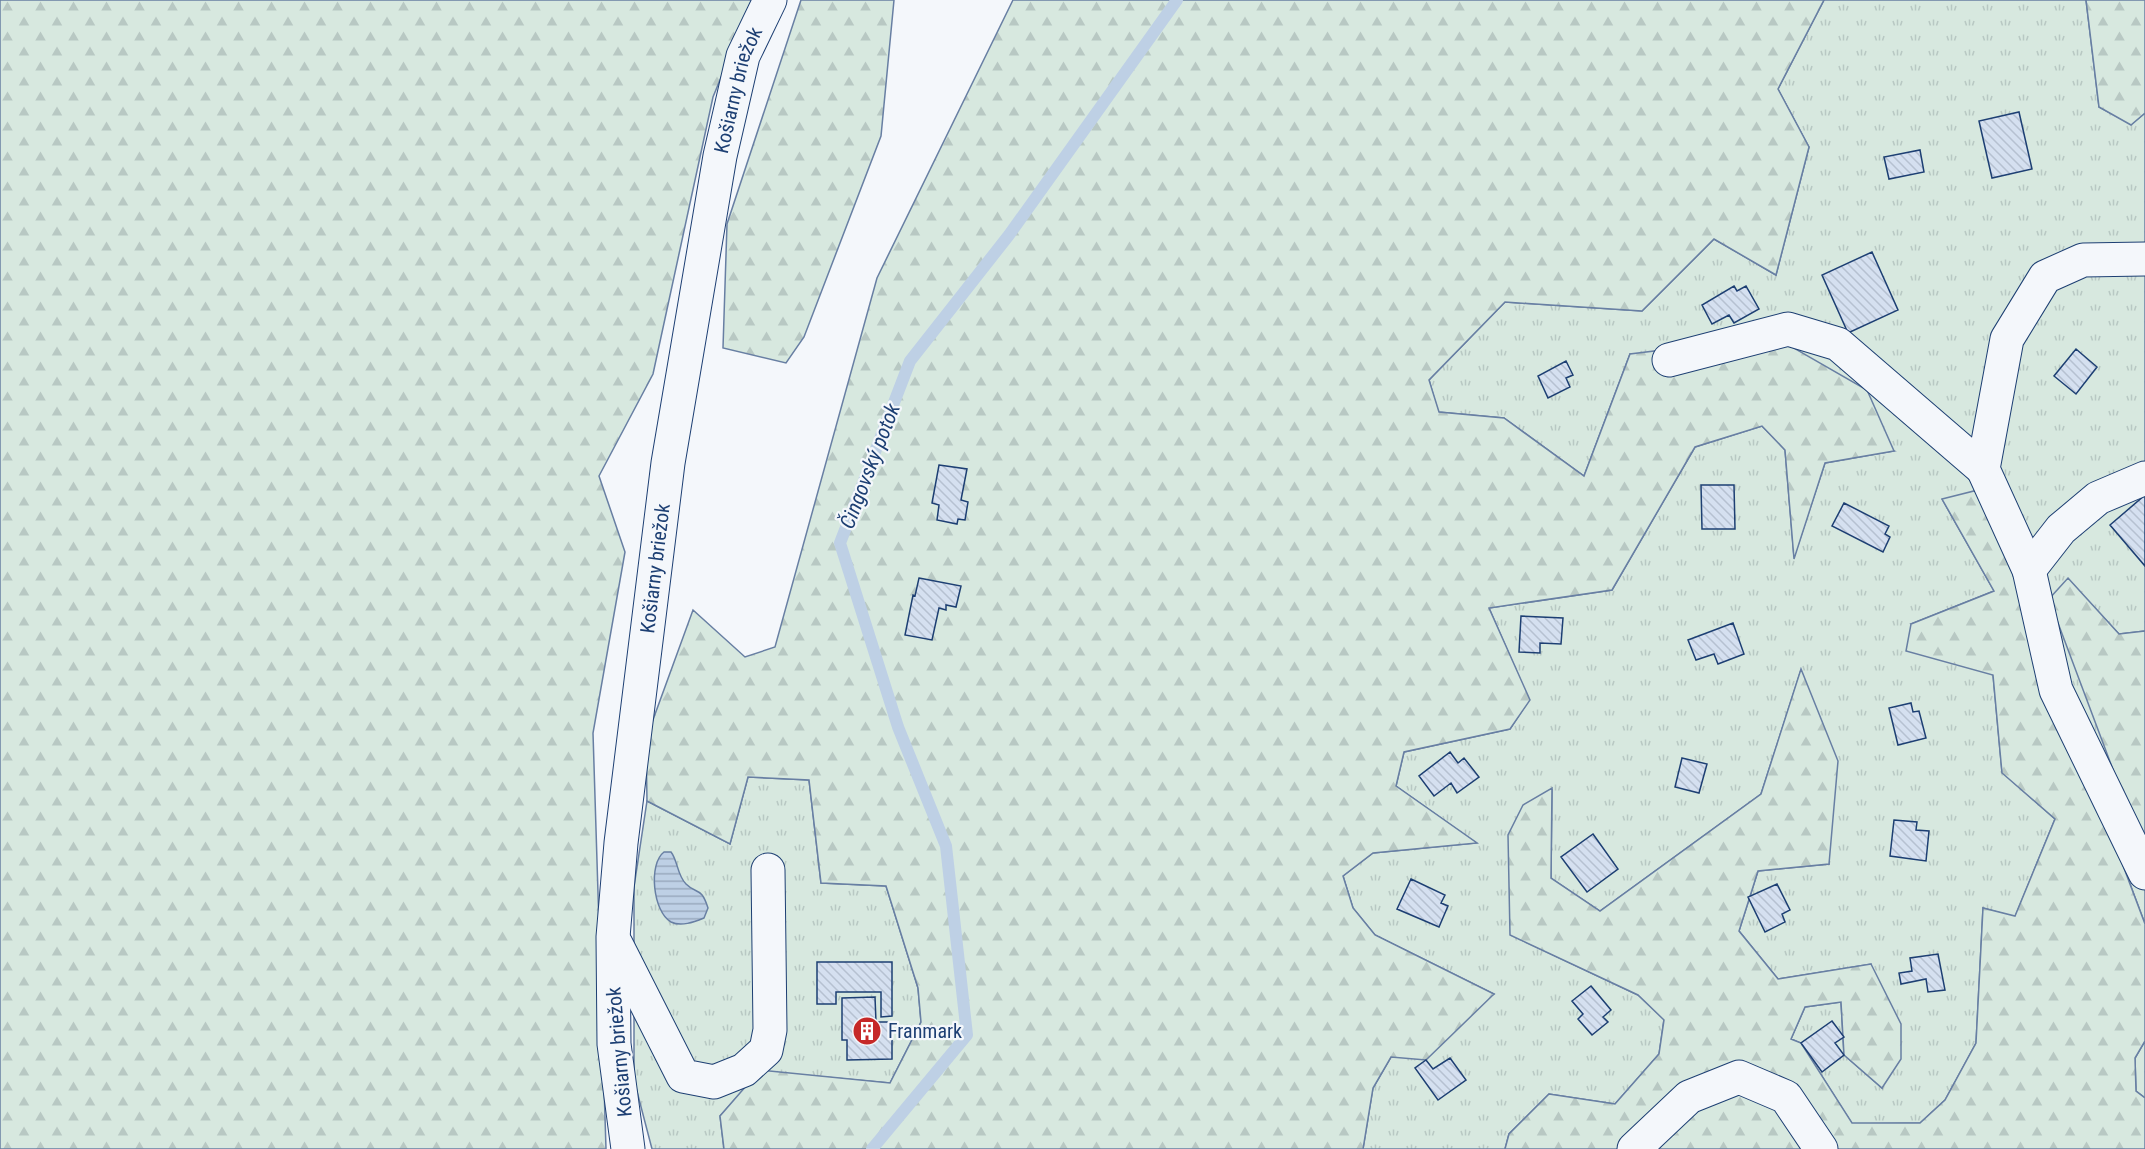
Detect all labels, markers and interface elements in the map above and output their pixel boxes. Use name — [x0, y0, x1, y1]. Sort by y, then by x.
street label: Košiarny briežok — [709, 23, 767, 155]
water label: Čingovský potok — [835, 399, 905, 532]
street label: Košiarny briežok — [635, 502, 675, 635]
street label: Košiarny briežok — [601, 986, 637, 1118]
building icon: Franmark — [851, 1015, 883, 1047]
place label: Franmark — [888, 1019, 962, 1043]

